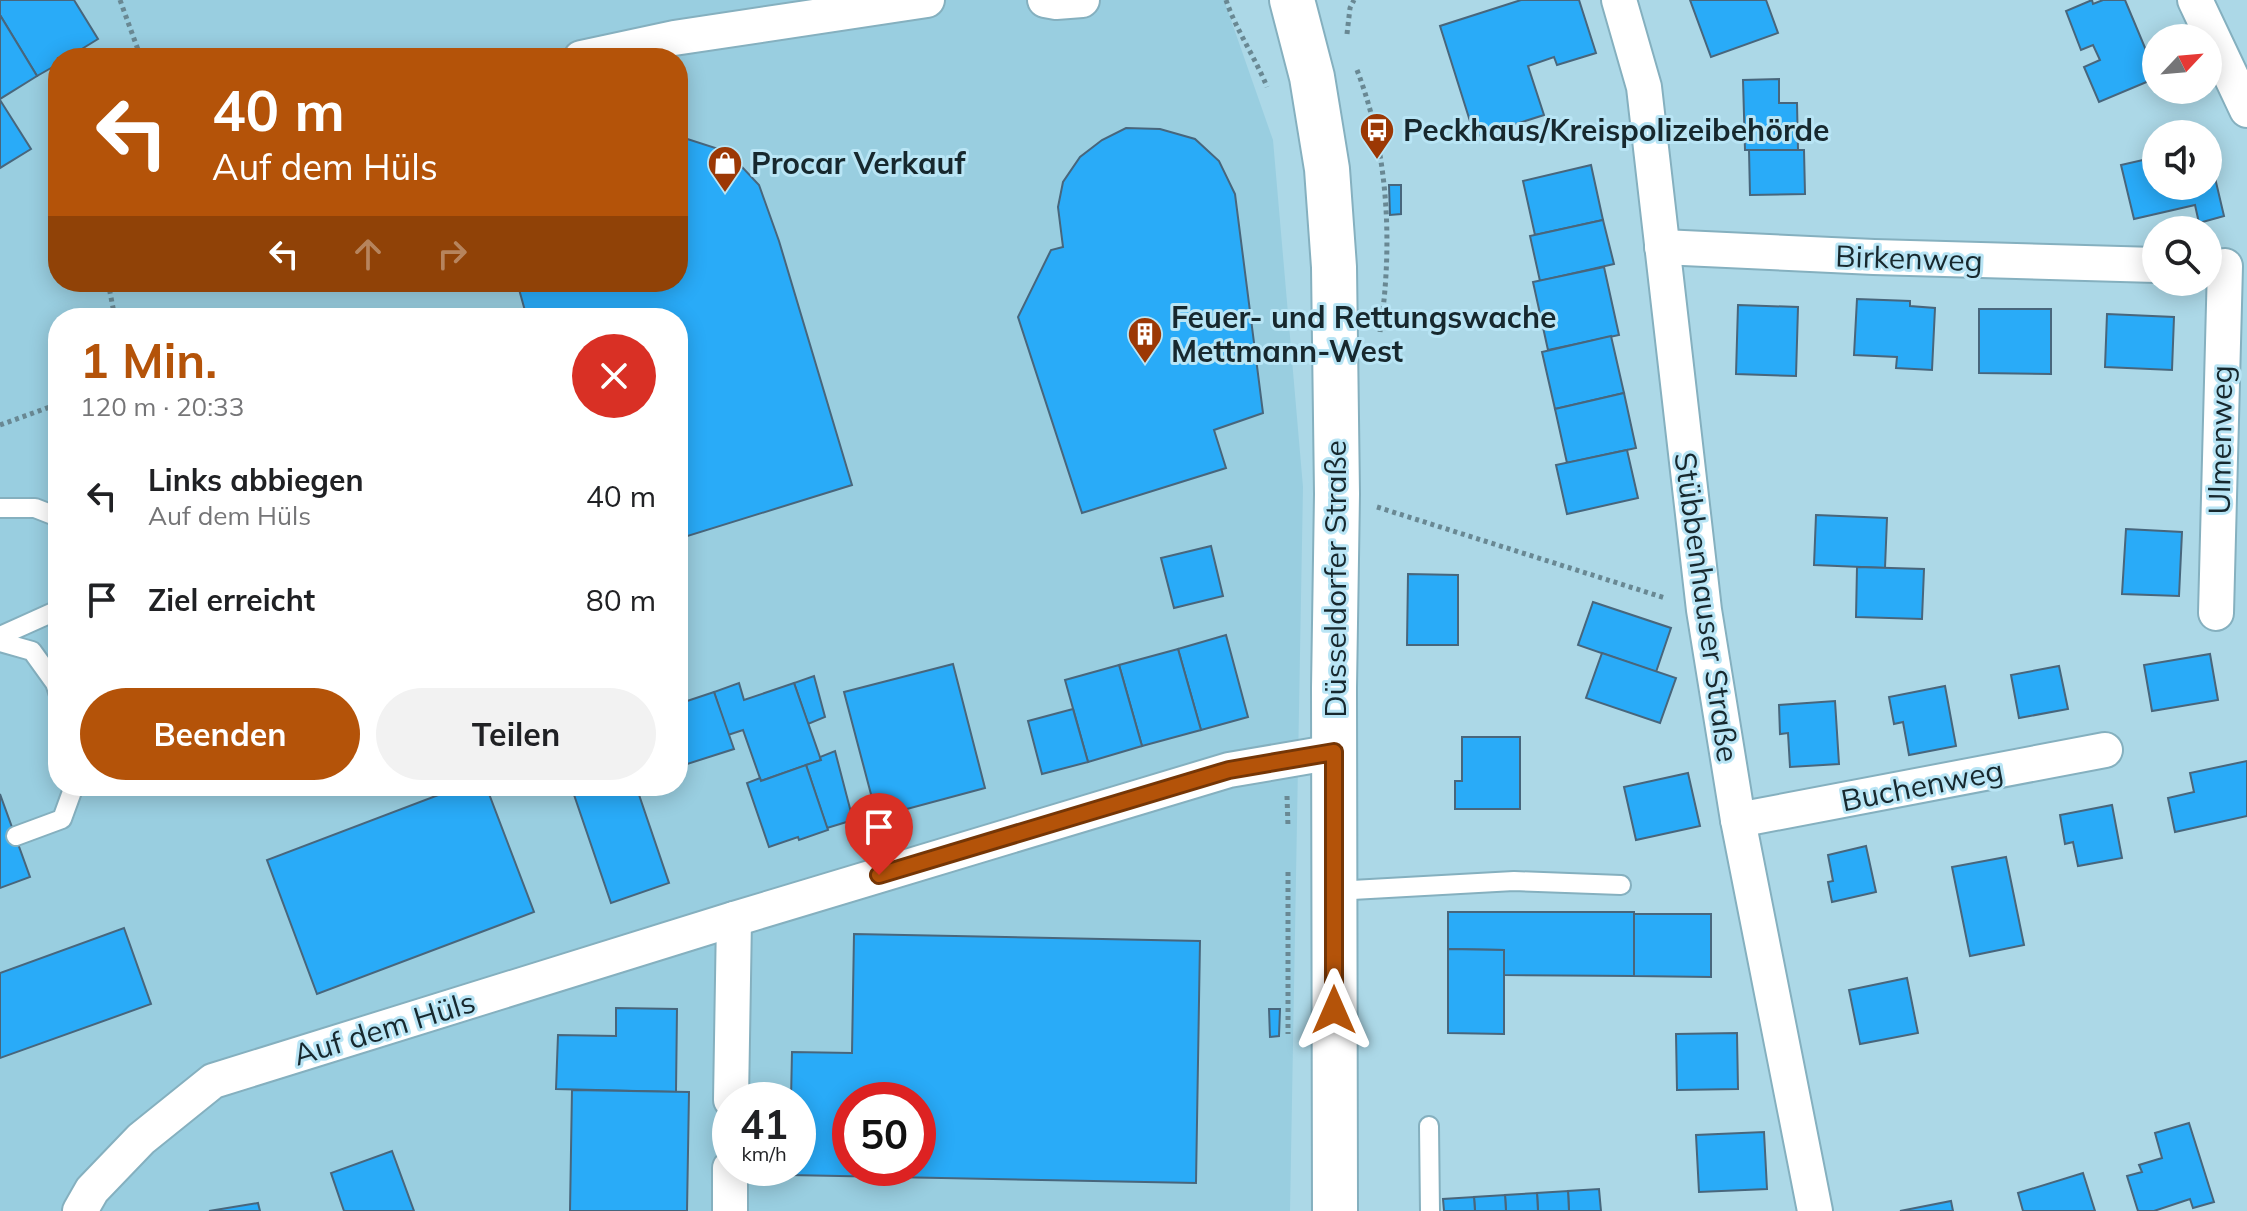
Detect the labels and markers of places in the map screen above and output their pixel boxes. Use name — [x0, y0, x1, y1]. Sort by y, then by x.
bus stop icon: Peckhaus/Kreispolizeibehörde — [1358, 111, 1396, 161]
place label: Peckhaus/Kreispolizeibehörde — [1403, 111, 1830, 149]
shop icon: Procar Verkauf — [706, 144, 744, 194]
place label: Procar Verkauf — [751, 144, 966, 182]
place label: Feuer- und Rettungswache Mettmann-West — [1171, 298, 1556, 370]
building icon: Feuer- und Rettungswache Mettmann-West — [1126, 315, 1164, 365]
pin — [845, 793, 913, 875]

